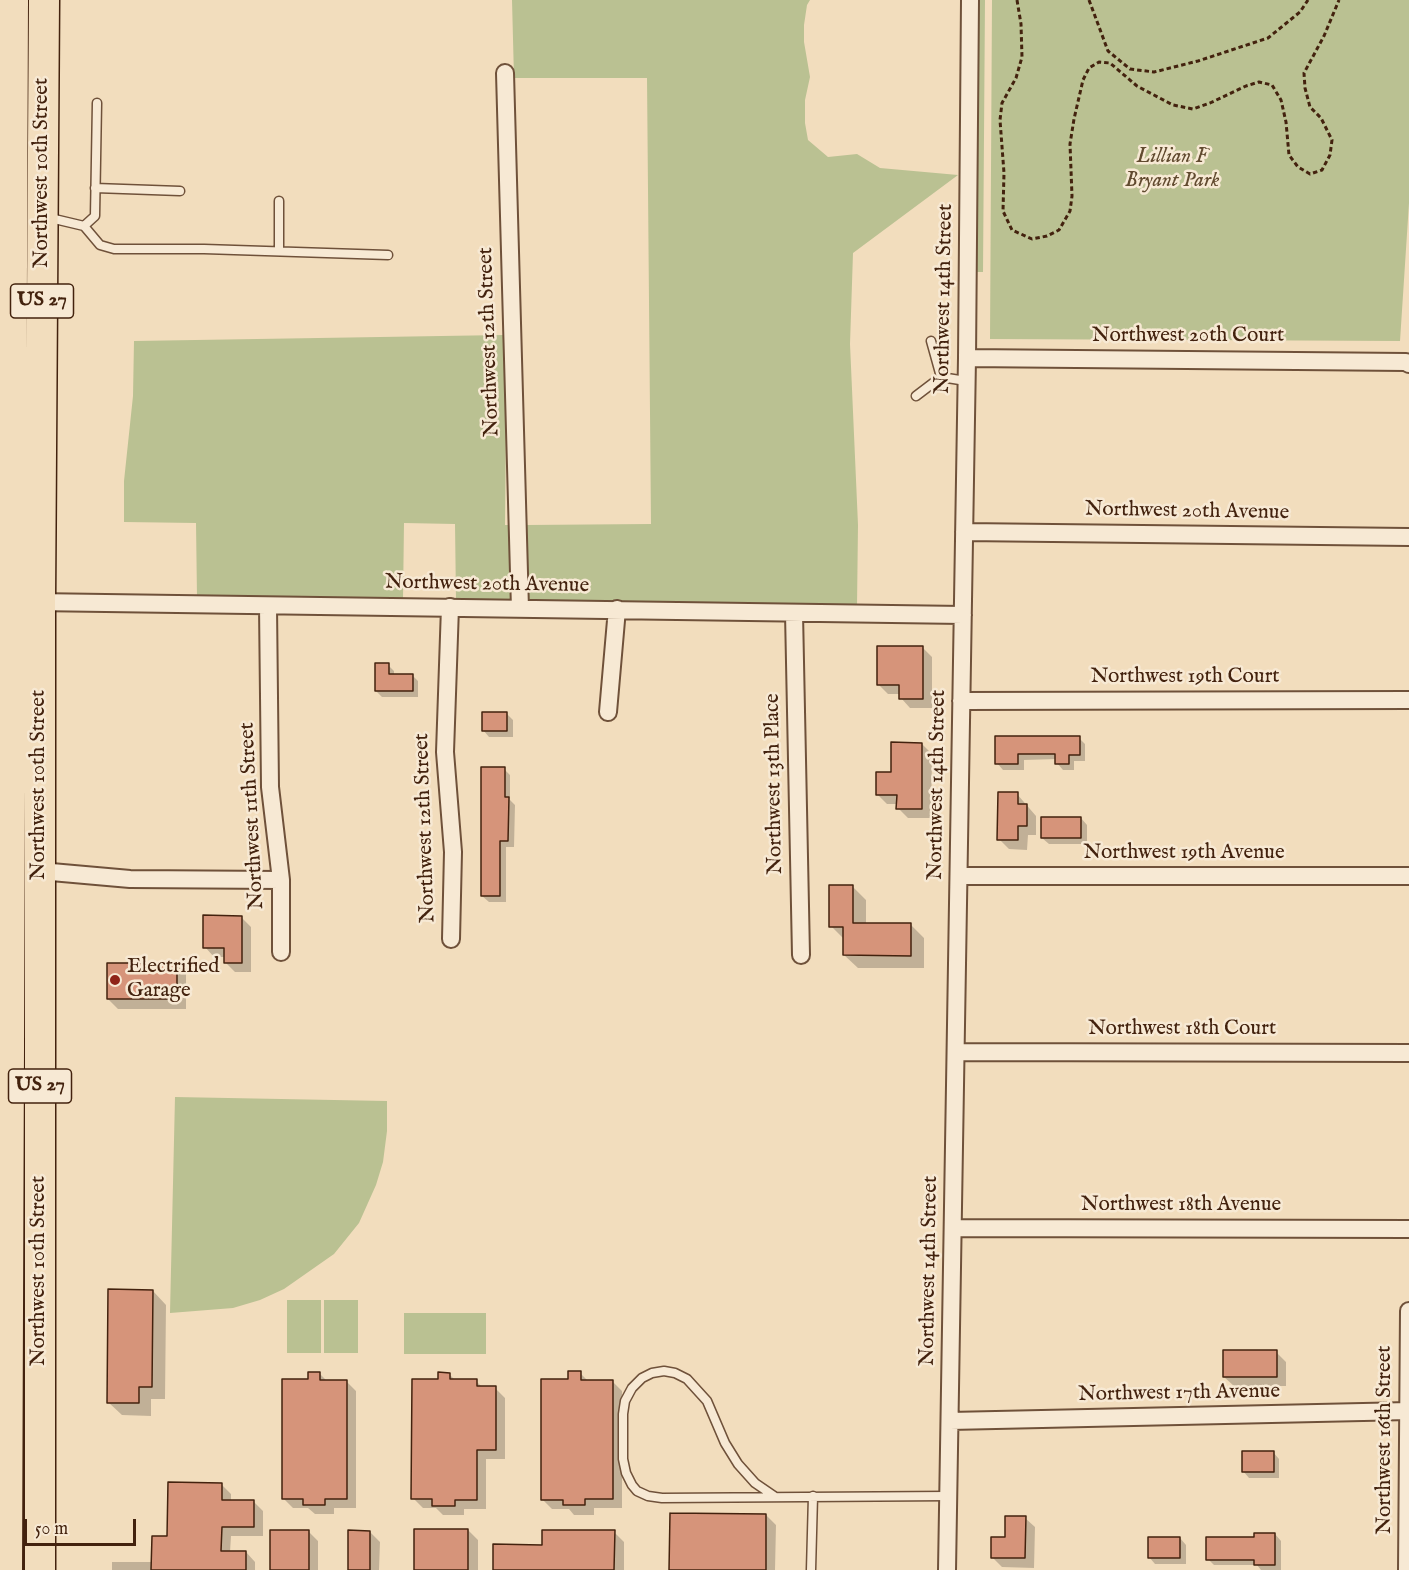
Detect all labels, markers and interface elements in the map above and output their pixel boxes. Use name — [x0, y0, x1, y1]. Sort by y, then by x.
street label: Northwest 10th Street — [30, 78, 56, 268]
park label: Lillian F Bryant Park — [1125, 145, 1219, 195]
street label: Northwest 14th Street — [931, 204, 959, 394]
street label: Northwest 12th Street — [474, 247, 506, 437]
road number: US 27 — [10, 284, 74, 318]
street label: Northwest 20th Court — [1092, 324, 1284, 350]
street label: Northwest 20th Avenue — [1085, 498, 1289, 526]
street label: Northwest 20th Avenue — [385, 571, 589, 599]
street label: Northwest 19th Court — [1090, 665, 1280, 691]
street label: Northwest 10th Street — [27, 690, 53, 880]
street label: Northwest 14th Street — [924, 690, 952, 880]
street label: Northwest 13th Place — [761, 693, 789, 875]
street label: Northwest 11th Street — [235, 722, 271, 910]
street label: Northwest 12th Street — [410, 733, 442, 923]
street label: Northwest 19th Avenue — [1083, 841, 1285, 867]
place label: Electrified Garage — [127, 955, 219, 1005]
marker: Electrified Garage — [108, 973, 122, 987]
street label: Northwest 18th Court — [1088, 1017, 1276, 1043]
road number: US 27 — [9, 1069, 72, 1103]
street label: Northwest 10th Street — [27, 1176, 53, 1366]
street label: Northwest 14th Street — [916, 1176, 944, 1366]
street label: Northwest 18th Avenue — [1081, 1193, 1281, 1219]
street label: Northwest 16th Street — [1373, 1346, 1399, 1534]
street label: Northwest 17th Avenue — [1078, 1380, 1280, 1408]
scale bar — [27, 1507, 140, 1545]
text: 50 m — [35, 1518, 68, 1541]

